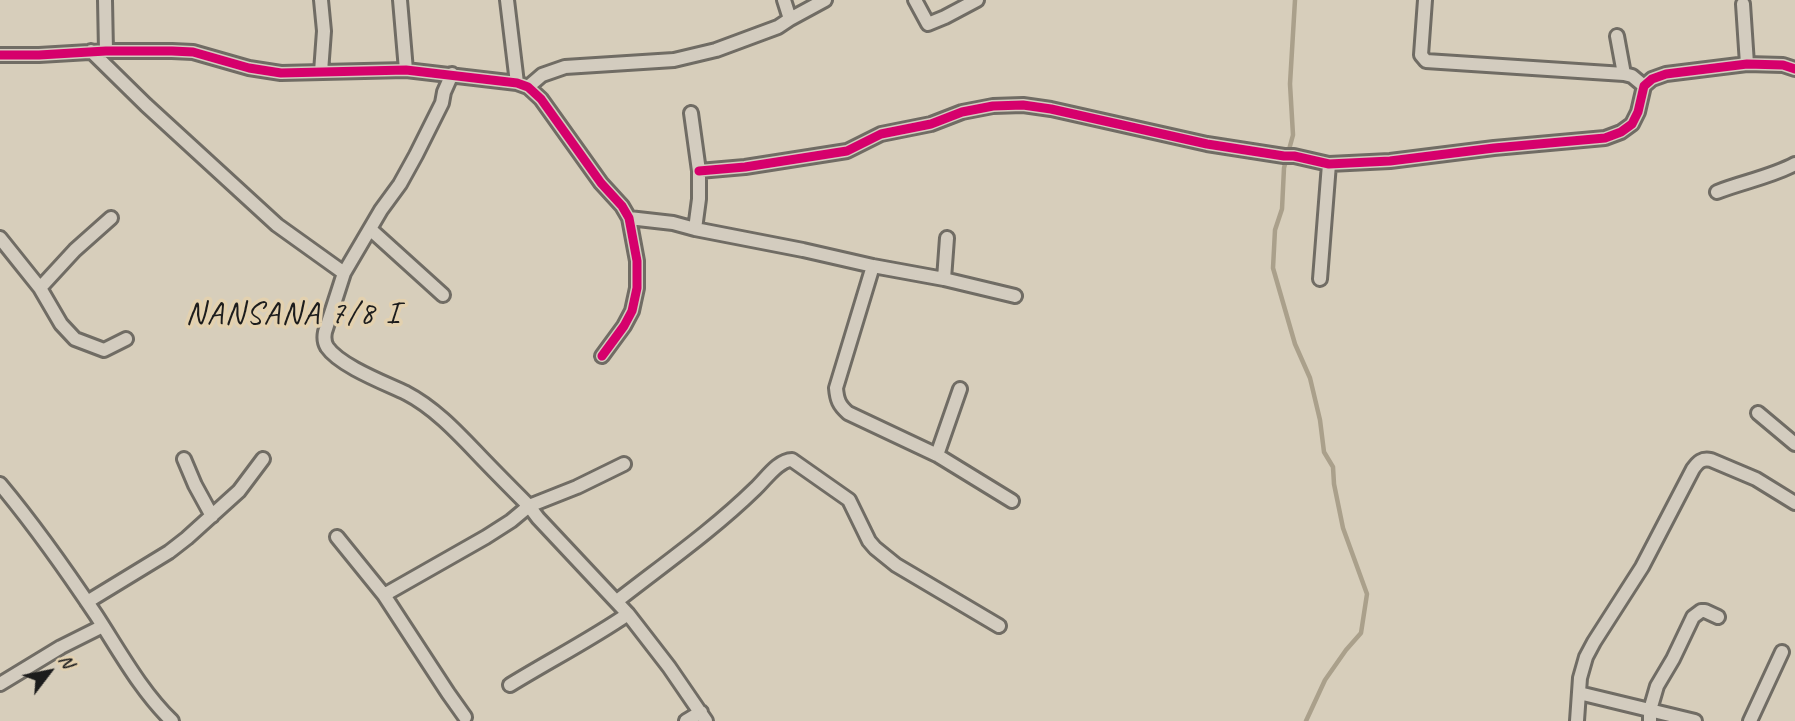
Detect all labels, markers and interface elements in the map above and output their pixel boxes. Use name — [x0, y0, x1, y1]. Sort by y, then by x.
district label: NANSANA 7/8 I — [189, 296, 397, 334]
north arrow — [14, 637, 84, 707]
text: N — [54, 650, 80, 672]

